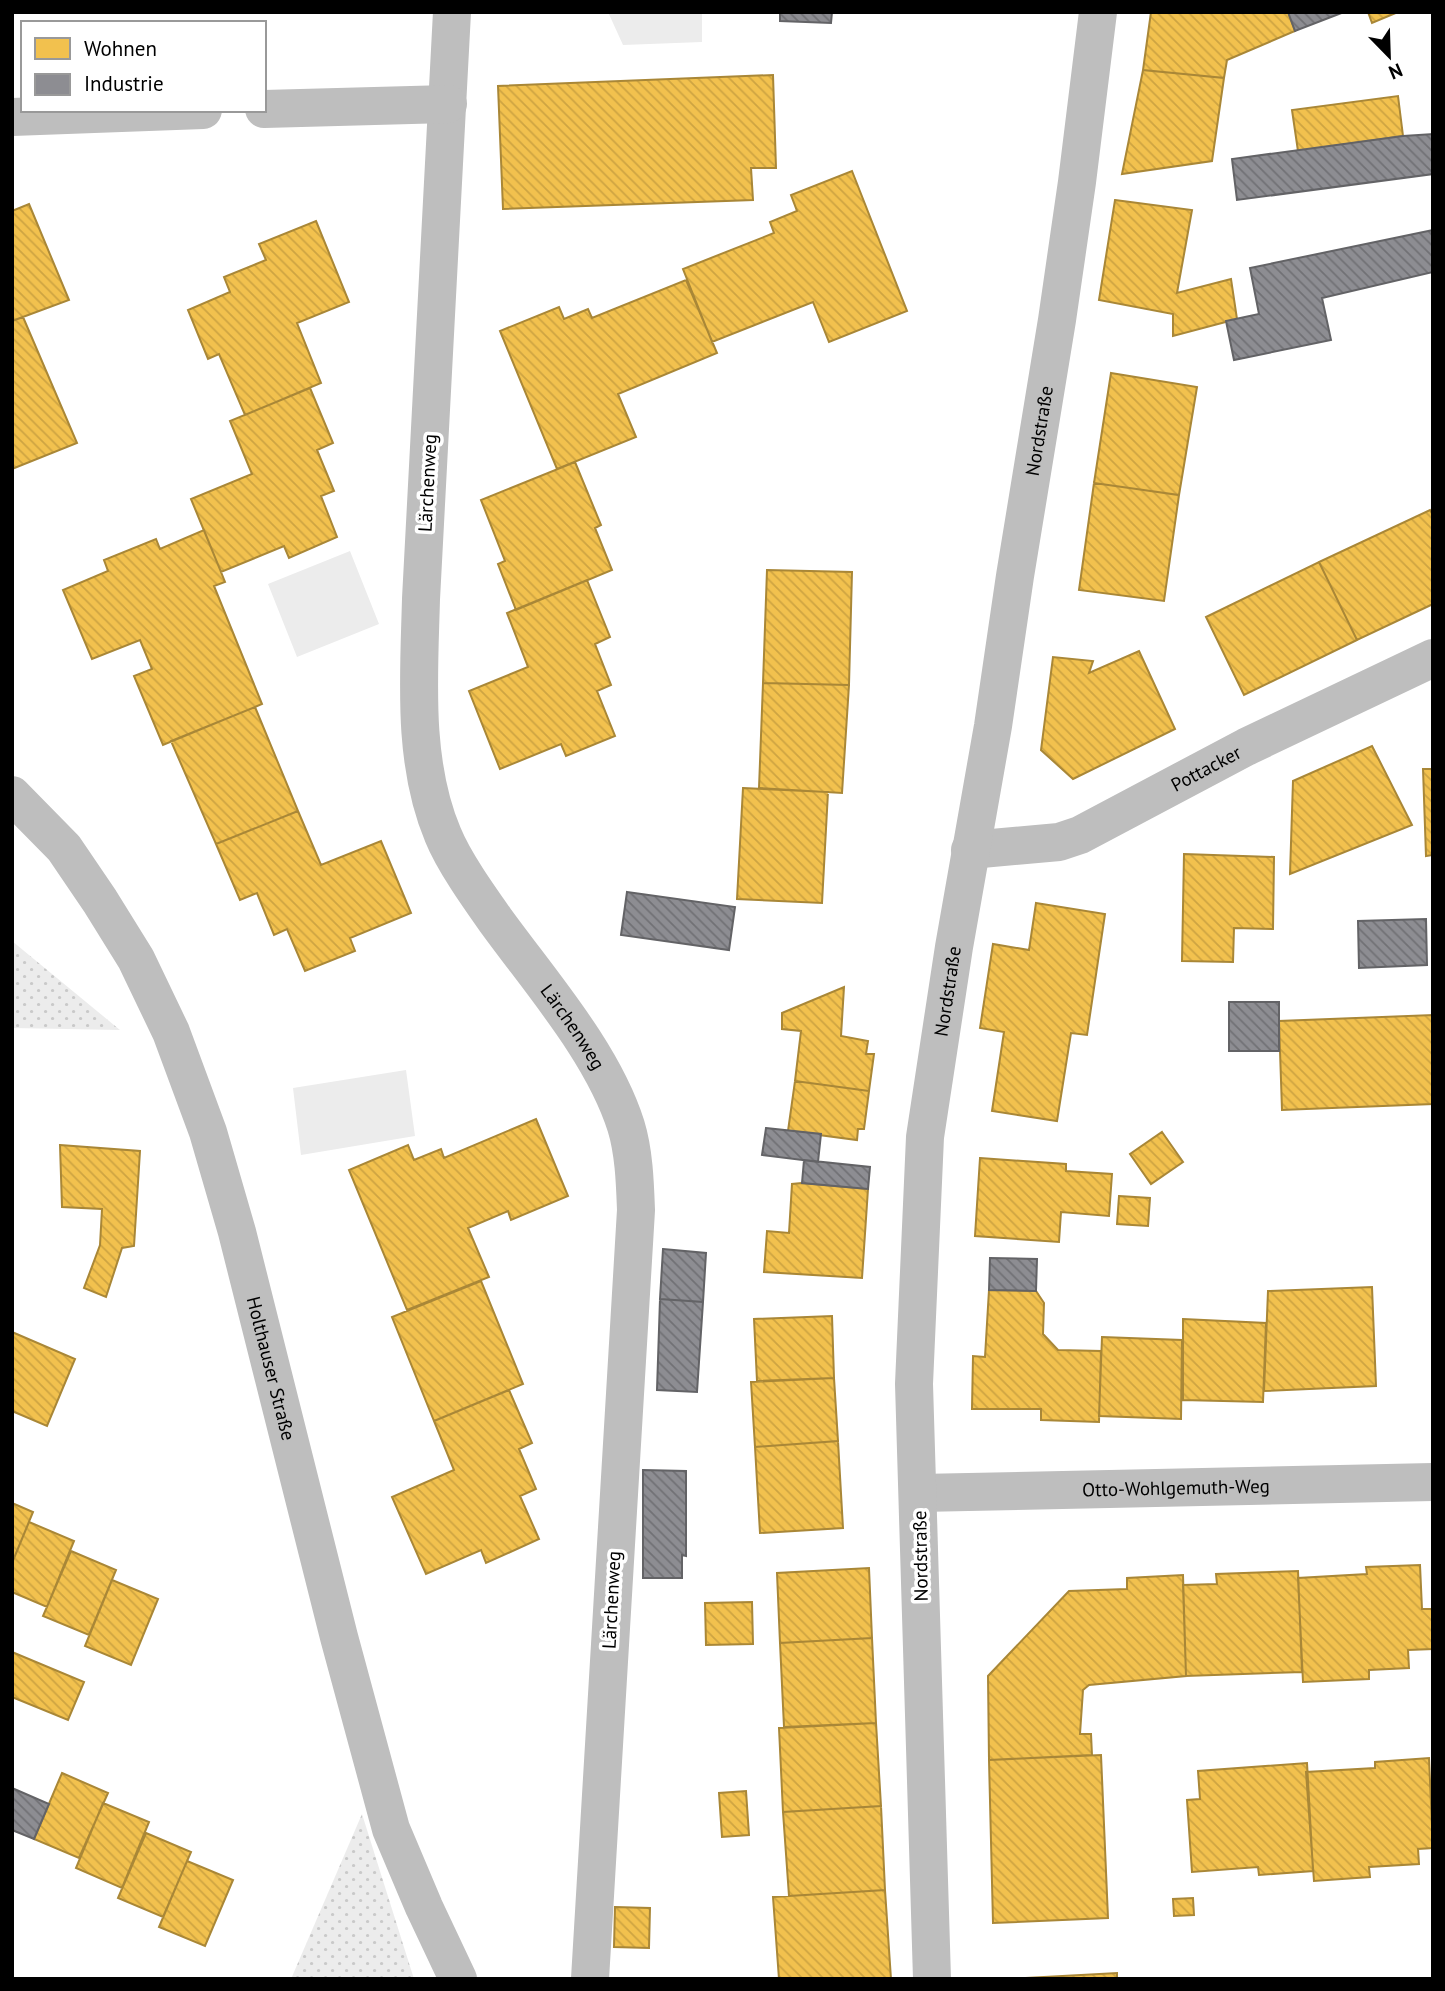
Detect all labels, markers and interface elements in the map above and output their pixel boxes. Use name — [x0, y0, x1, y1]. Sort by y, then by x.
legend — [21, 21, 266, 112]
north arrow — [1354, 21, 1424, 91]
text: Wohnen — [84, 35, 157, 62]
text: N — [1385, 58, 1406, 85]
text: Industrie — [84, 70, 164, 97]
street label: Nordstraße — [1020, 384, 1058, 477]
street label: Lärchenweg — [412, 433, 442, 533]
street label: Pottacker — [1167, 740, 1246, 797]
street label: Nordstraße — [929, 944, 966, 1038]
street label: Lärchenweg — [536, 979, 611, 1074]
street label: Holthauser Straße — [242, 1294, 301, 1443]
street label: Otto-Wohlgemuth-Weg — [1082, 1473, 1270, 1502]
street label: Nordstraße — [907, 1510, 933, 1602]
street label: Lärchenweg — [596, 1550, 626, 1650]

